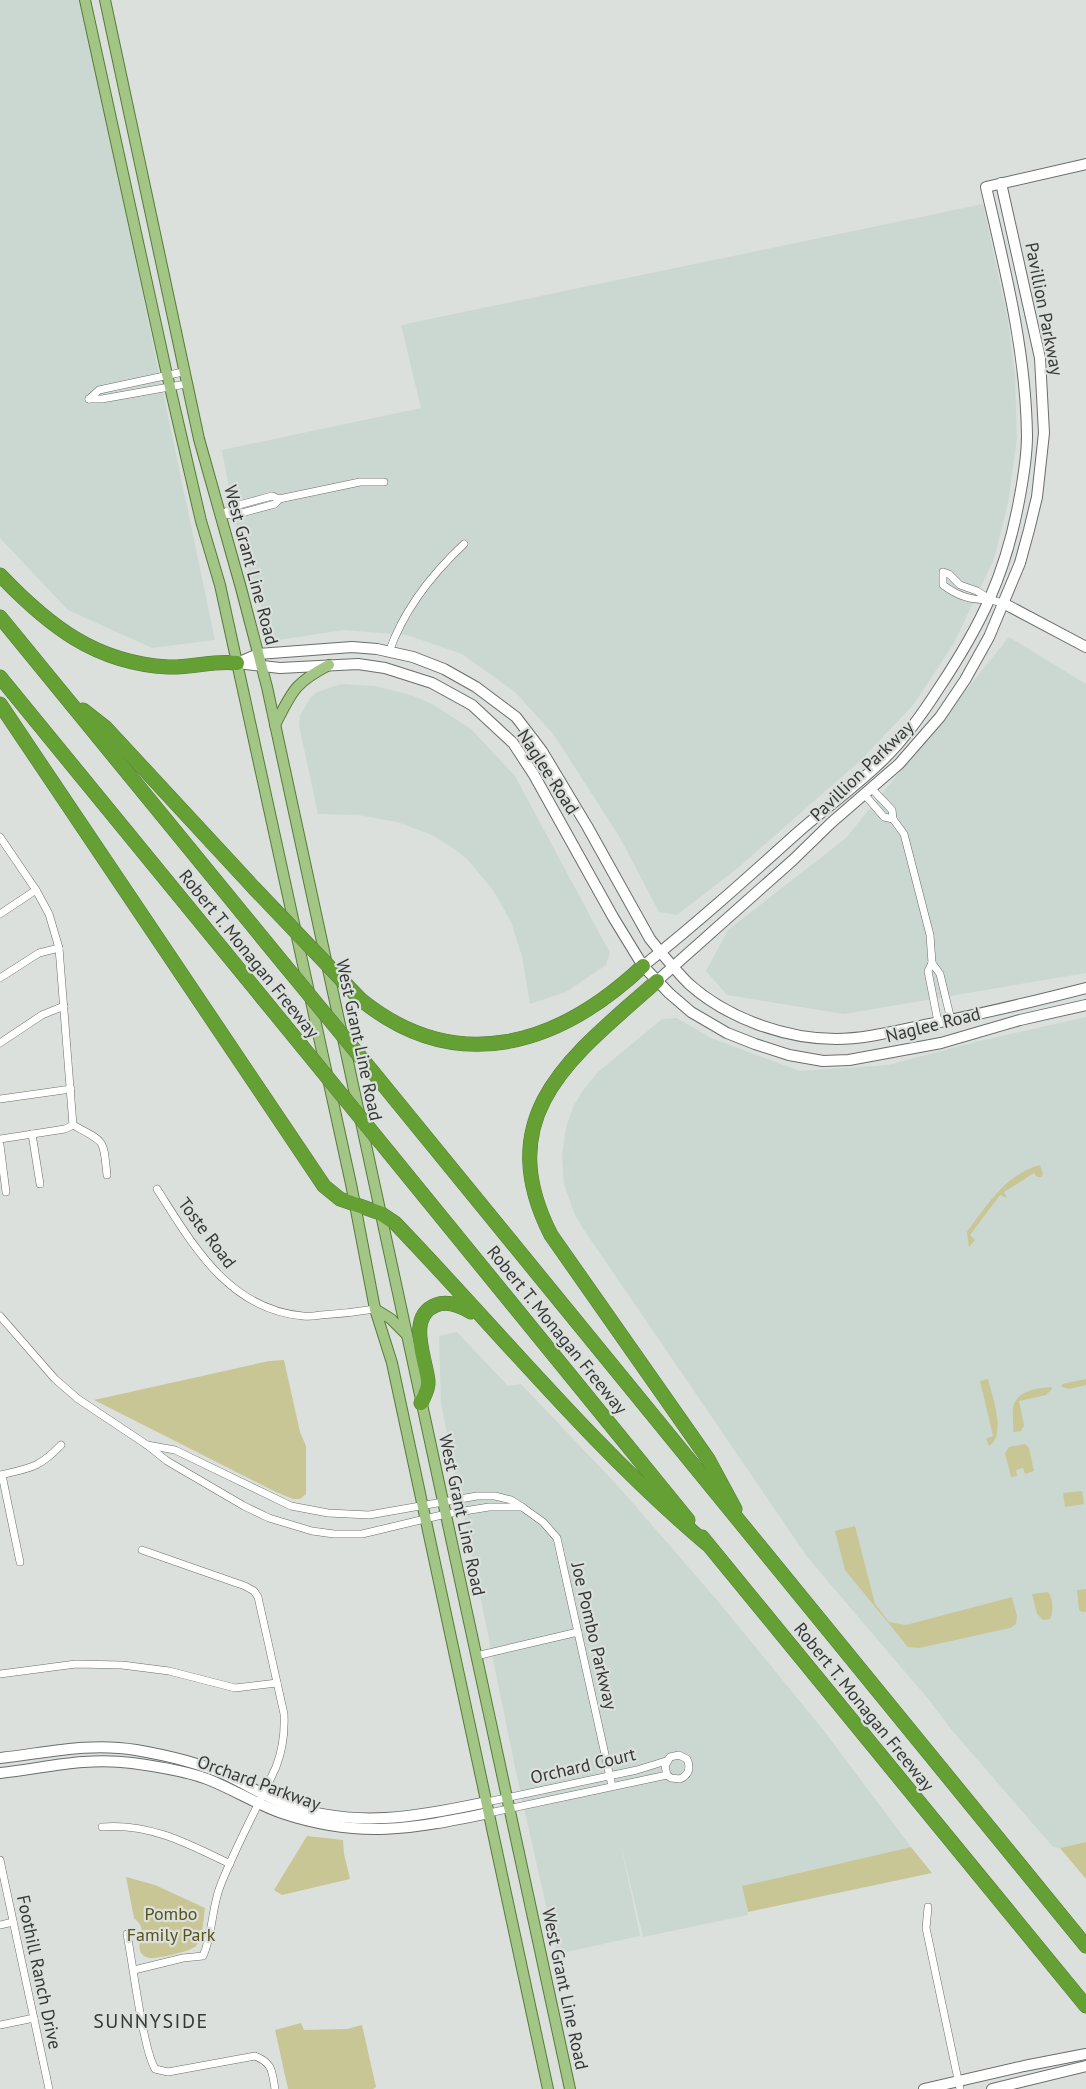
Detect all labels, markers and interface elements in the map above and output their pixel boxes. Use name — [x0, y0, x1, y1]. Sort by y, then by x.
street label: Pavillion Parkway — [1020, 240, 1069, 378]
street label: West Grant Line Road — [219, 482, 284, 647]
street label: Pavillion Parkway — [805, 715, 919, 826]
street label: Naglee Road — [512, 725, 584, 819]
street label: Robert T. Monagan Freeway — [174, 865, 325, 1043]
street label: West Grant Line Road — [331, 957, 388, 1123]
street label: Naglee Road — [883, 1002, 983, 1047]
street label: Toste Road — [173, 1193, 242, 1273]
street label: Robert T. Monagan Freeway — [482, 1241, 633, 1419]
street label: West Grant Line Road — [434, 1432, 491, 1598]
street label: Joe Pombo Parkway — [566, 1559, 623, 1712]
street label: Robert T. Monagan Freeway — [789, 1618, 940, 1796]
street label: Orchard Court — [528, 1742, 638, 1789]
street label: Orchard Parkway — [194, 1750, 325, 1816]
street label: Foothill Ranch Drive — [12, 1893, 67, 2051]
park label: Pombo Family Park — [127, 1902, 216, 1946]
street label: West Grant Line Road — [537, 1906, 594, 2072]
district label: SUNNYSIDE — [93, 2008, 209, 2034]

